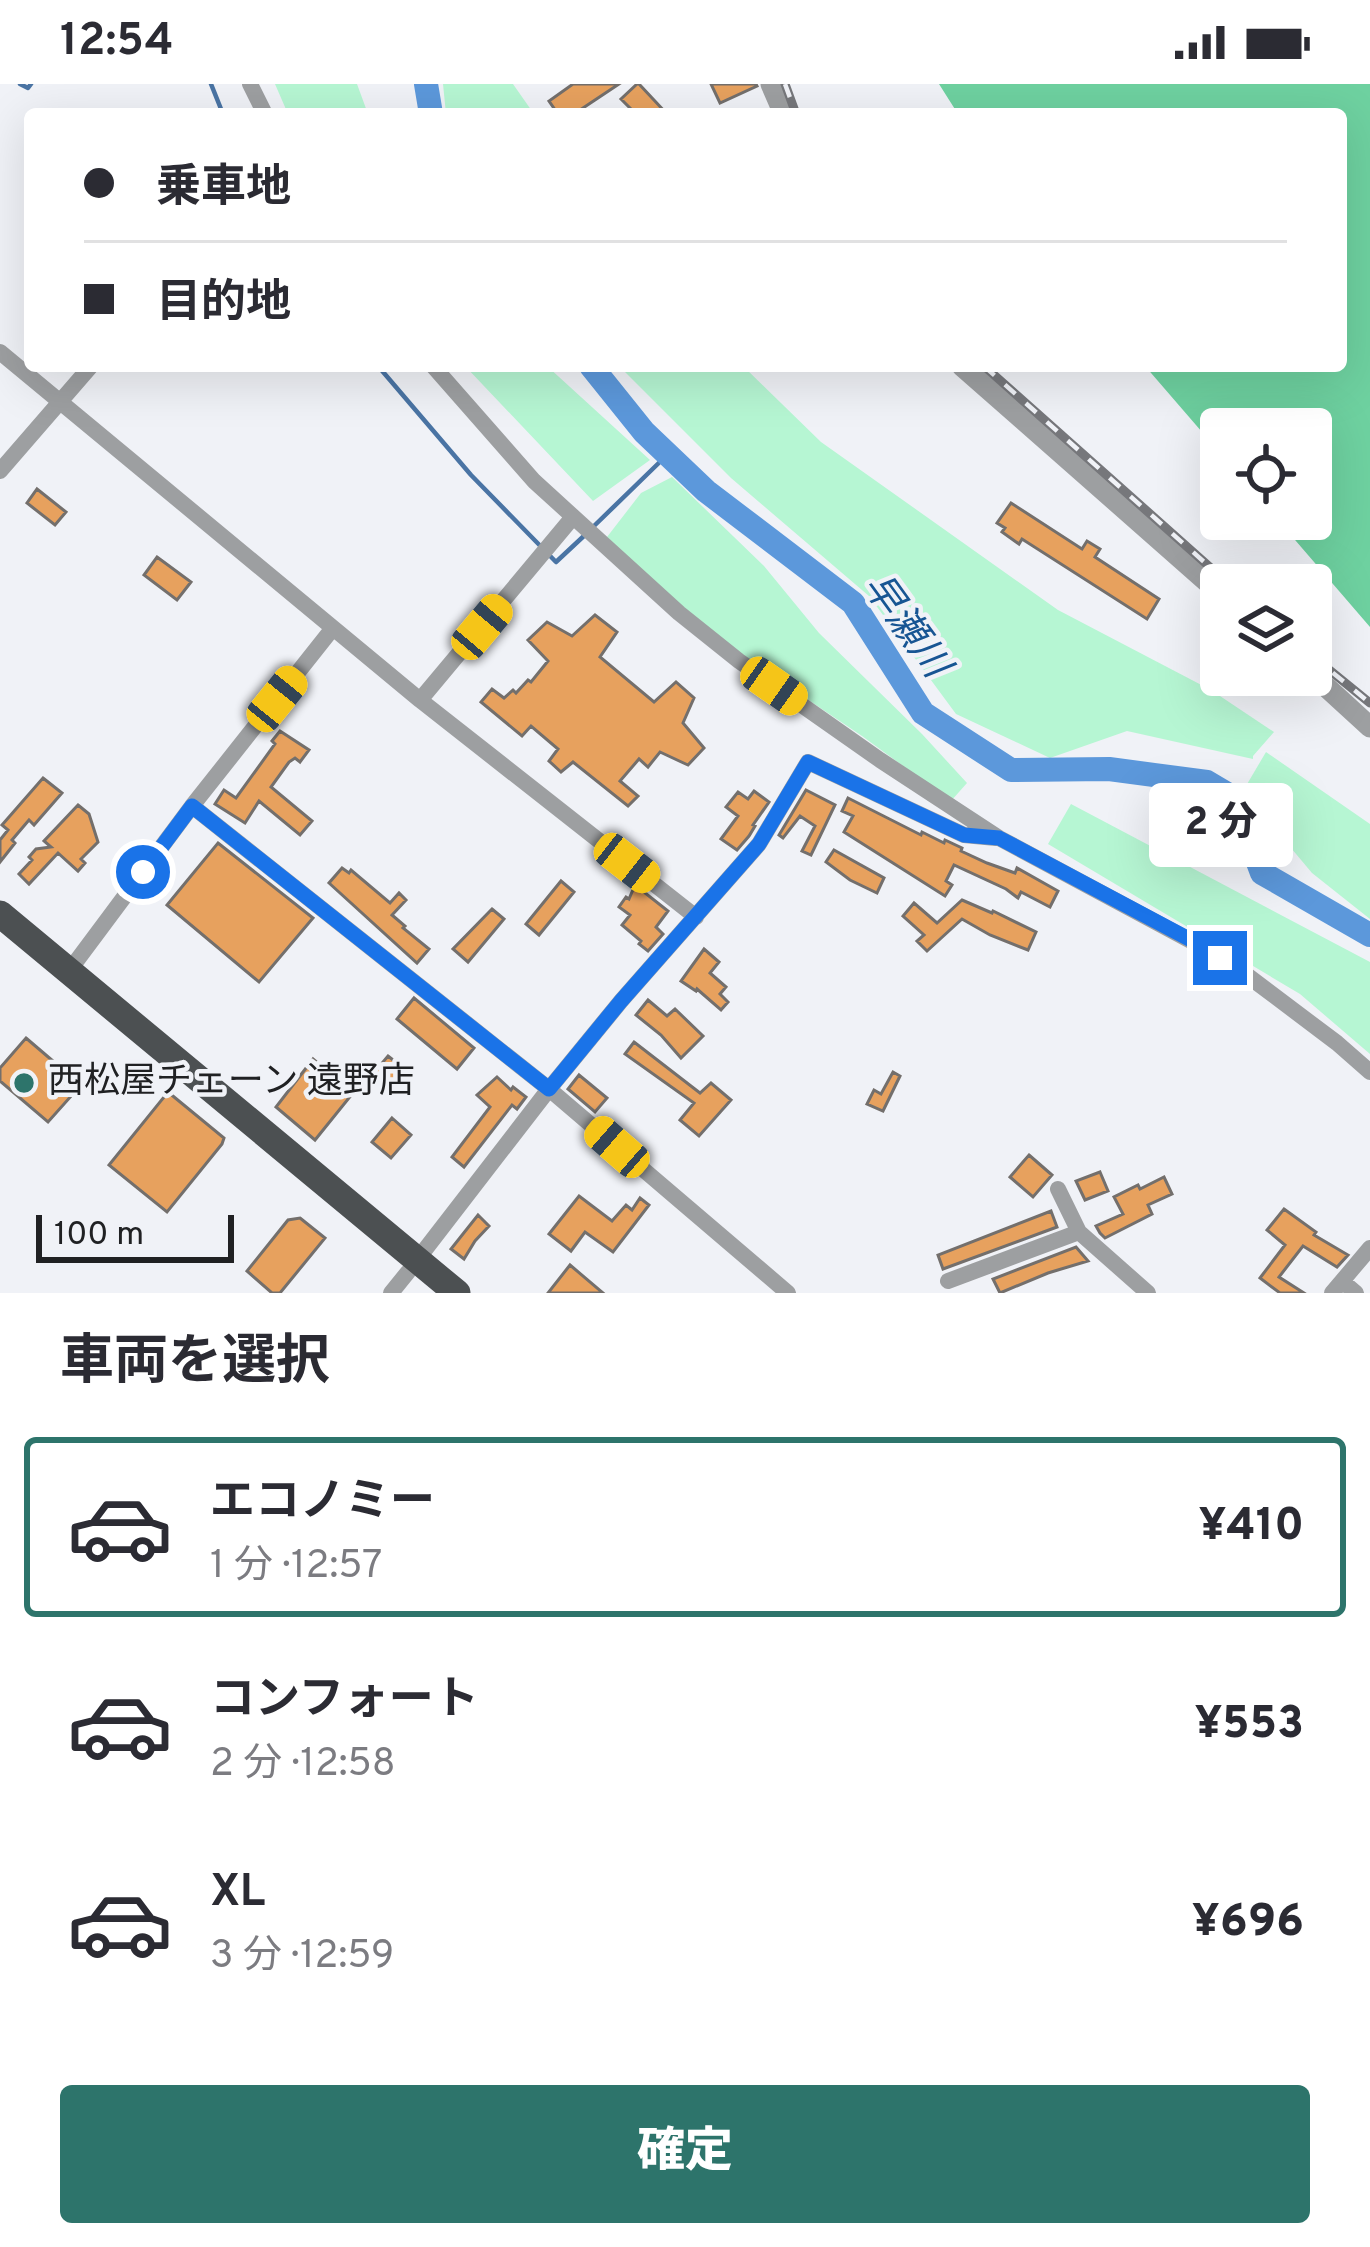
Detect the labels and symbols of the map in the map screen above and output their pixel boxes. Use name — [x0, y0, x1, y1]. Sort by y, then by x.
water label: 早瀬川 — [850, 565, 961, 692]
car — [445, 588, 519, 666]
car — [734, 651, 814, 721]
car — [240, 660, 314, 738]
callout: 2 分 — [1148, 784, 1292, 868]
car — [588, 827, 666, 899]
route start — [116, 845, 170, 899]
route end — [1193, 931, 1247, 985]
place label: 西松屋チェーン 遠野店 — [48, 1060, 415, 1106]
marker: 西松屋チェーン 遠野店 — [11, 1070, 37, 1096]
car — [578, 1110, 656, 1184]
scale bar — [36, 1209, 234, 1262]

